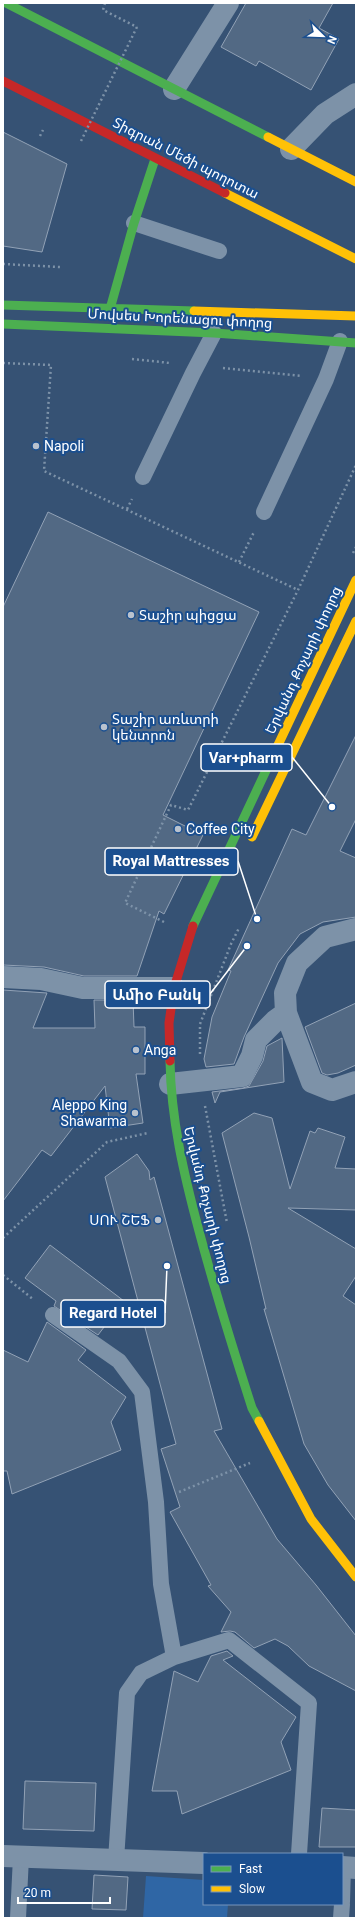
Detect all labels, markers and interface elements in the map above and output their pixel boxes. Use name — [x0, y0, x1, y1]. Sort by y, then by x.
north arrow — [303, 16, 343, 56]
text: N — [324, 34, 339, 46]
street label: Տիգրան Մեծի պողոտա — [110, 114, 262, 202]
street label: Մովսես Խորենացու փողոց — [87, 305, 273, 331]
place label: Napoli — [44, 438, 84, 454]
marker: Napoli — [31, 441, 41, 451]
street label: Երվանդ Քոչարի փողոց — [262, 584, 344, 736]
place label: Տաշիր պիցցա — [139, 607, 237, 623]
marker: Տաշիր պիցցա — [126, 610, 136, 620]
place label: Տաշիր առևտրի կենտրոն — [112, 711, 219, 743]
marker: Տաշիր առևտրի կենտրոն — [99, 722, 109, 732]
callout: Var+pharm — [201, 744, 292, 771]
text: Var+pharm — [209, 749, 283, 767]
place label: Coffee City — [186, 821, 255, 837]
marker: Coffee City — [173, 824, 183, 834]
callout: Royal Mattresses — [105, 848, 238, 875]
text: Royal Mattresses — [112, 852, 230, 870]
callout: Ամիօ Բանկ — [105, 981, 210, 1008]
text: Ամիօ Բանկ — [112, 986, 202, 1004]
place label: Anga — [144, 1042, 176, 1058]
marker: Anga — [131, 1045, 141, 1055]
place label: Aleppo King Shawarma — [52, 1097, 127, 1129]
marker: Aleppo King Shawarma — [130, 1108, 140, 1118]
street label: Երվանդ Քոչարի փողոց — [181, 1125, 235, 1285]
place label: ՍՈՒ ՇԵՖ — [89, 1212, 150, 1228]
marker: ՍՈՒ ՇԵՖ — [153, 1215, 163, 1225]
callout: Regard Hotel — [61, 1300, 165, 1327]
text: Regard Hotel — [69, 1304, 157, 1322]
legend — [203, 1853, 343, 1905]
text: Fast — [239, 1862, 262, 1876]
scale bar — [18, 1879, 110, 1905]
text: Slow — [239, 1882, 265, 1896]
text: 20 m — [24, 1886, 51, 1900]

